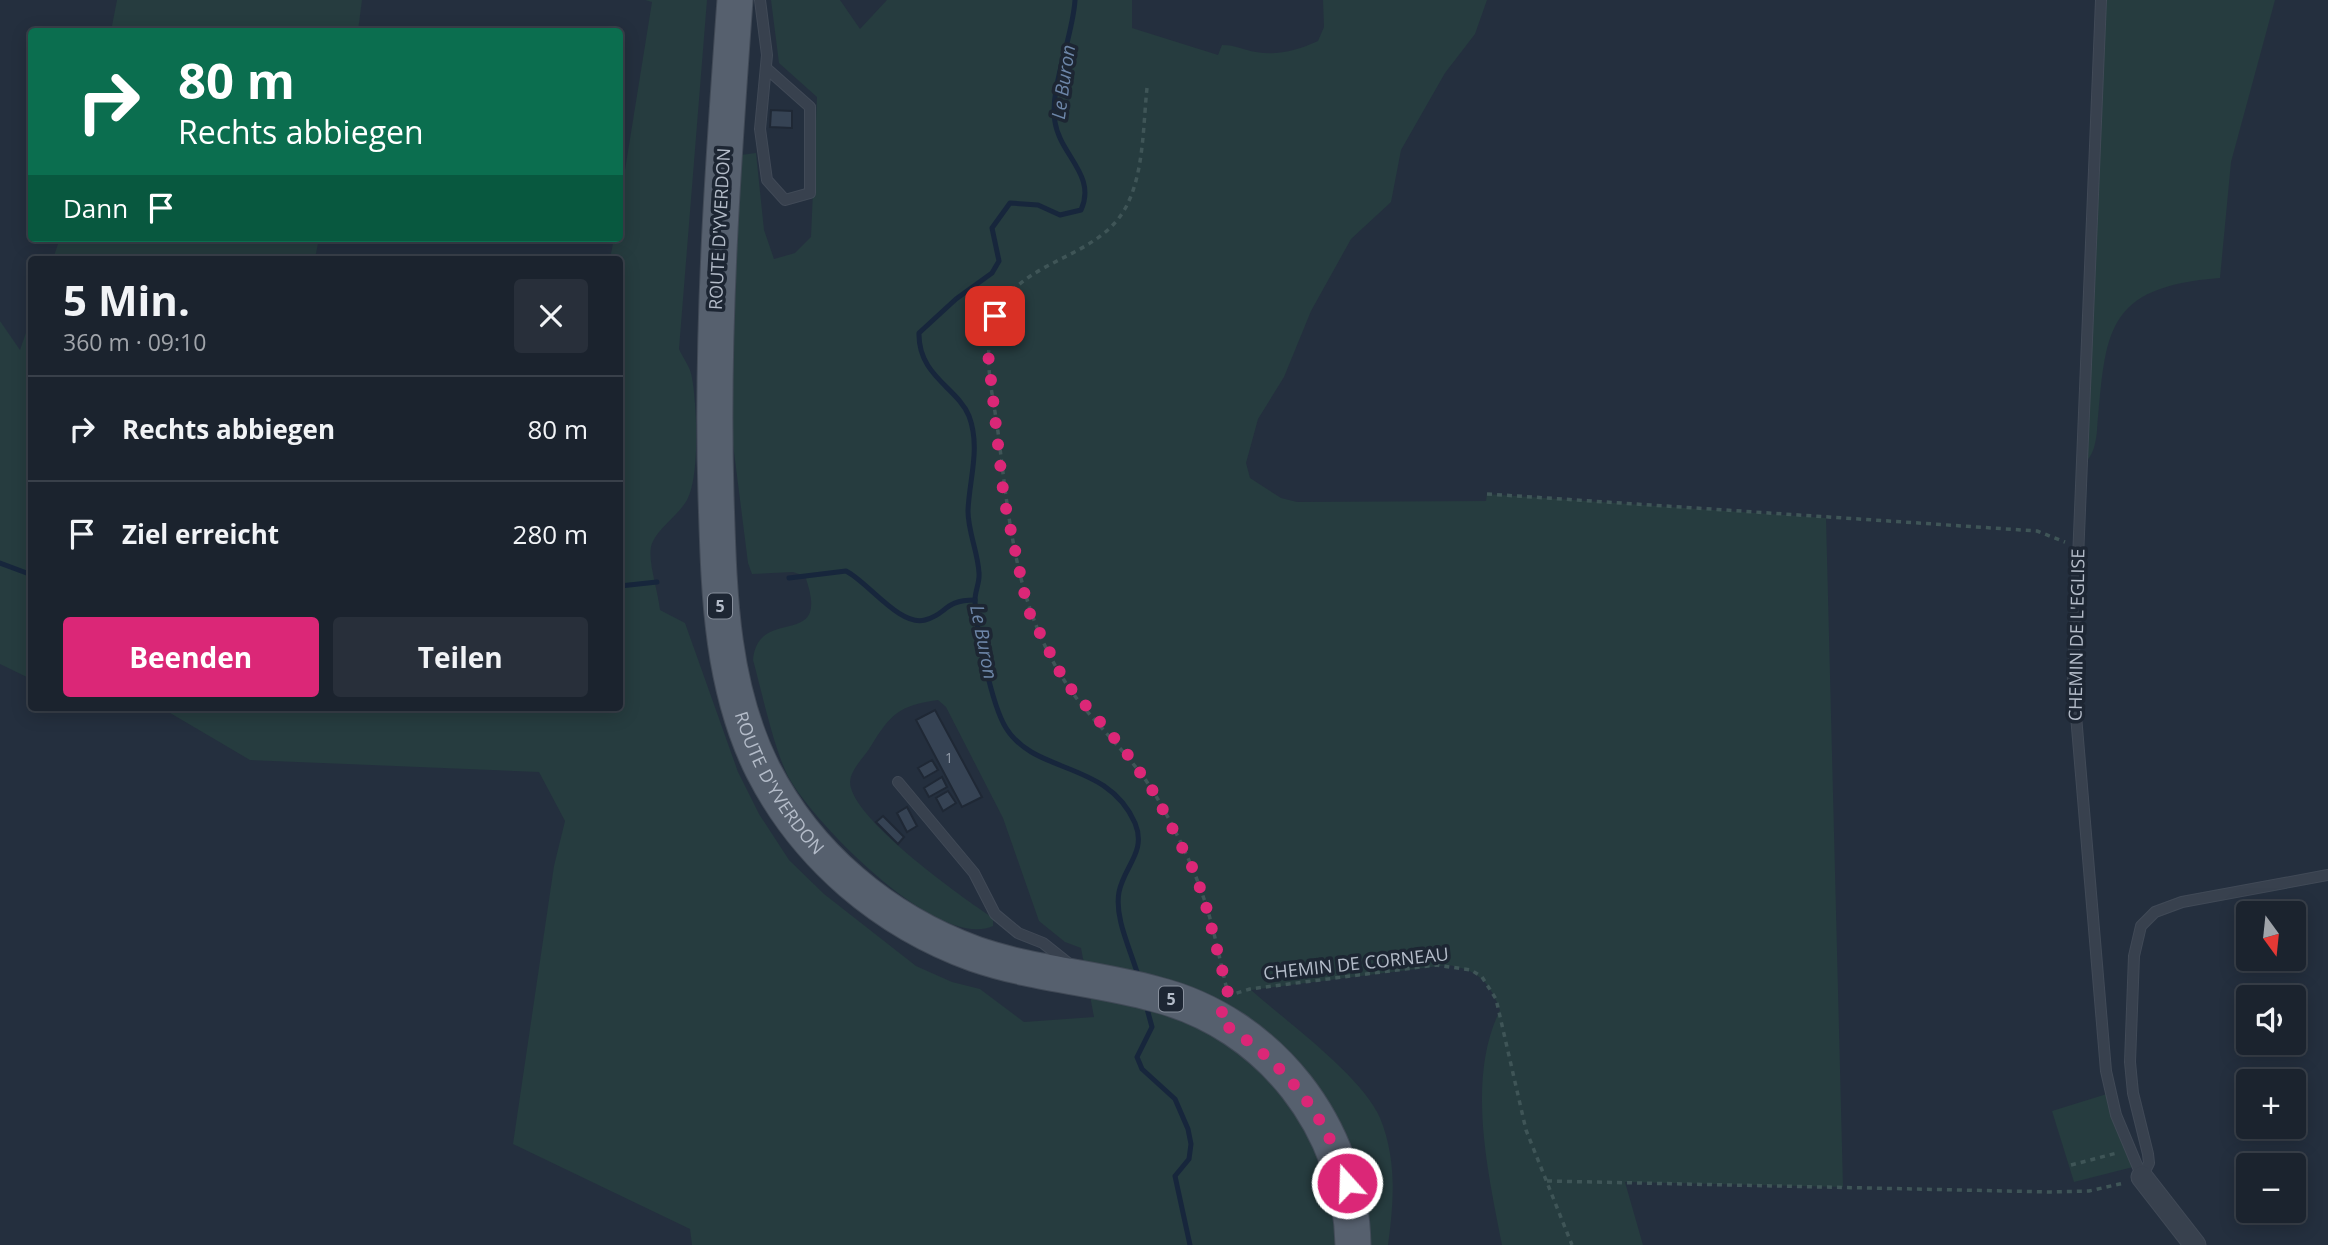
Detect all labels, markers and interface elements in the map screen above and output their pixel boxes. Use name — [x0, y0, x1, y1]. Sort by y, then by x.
water label: Le Buron — [1045, 43, 1081, 121]
text: 80 m — [178, 47, 295, 113]
icon: right — [63, 56, 154, 147]
text: Rechts abbiegen — [178, 110, 424, 153]
street label: ROUTE D'YVERDON — [703, 147, 735, 311]
icon: arrive — [142, 189, 180, 227]
text: Dann — [63, 190, 128, 226]
text: 5 Min. — [63, 271, 190, 328]
button: close — [514, 279, 588, 353]
pin — [965, 286, 1025, 346]
icon: arrive — [976, 297, 1014, 335]
text: 360 m · 09:10 — [63, 326, 206, 358]
icon: right — [63, 410, 101, 448]
text: Rechts abbiegen — [122, 411, 335, 447]
text: 80 m — [527, 411, 588, 447]
icon: arrive — [63, 515, 101, 553]
text: Ziel erreicht — [122, 516, 279, 552]
text: 280 m — [513, 516, 588, 552]
street label: CHEMIN DE L'EGLISE — [2062, 549, 2090, 721]
road number: 5 — [708, 594, 732, 618]
water label: Le Buron — [964, 603, 1004, 681]
button: Beenden — [63, 617, 319, 697]
button: Teilen — [333, 617, 588, 697]
street label: ROUTE D'YVERDON — [730, 708, 830, 859]
house number: 1 — [945, 748, 953, 767]
north arrow — [2236, 901, 2306, 971]
map controls — [2236, 901, 2306, 1223]
street label: CHEMIN DE CORNEAU — [1262, 941, 1450, 985]
button: sound — [2236, 985, 2306, 1055]
road number: 5 — [1159, 987, 1183, 1012]
button: + — [2236, 1069, 2306, 1139]
position arrow — [1310, 1146, 1384, 1220]
button: − — [2236, 1153, 2306, 1223]

